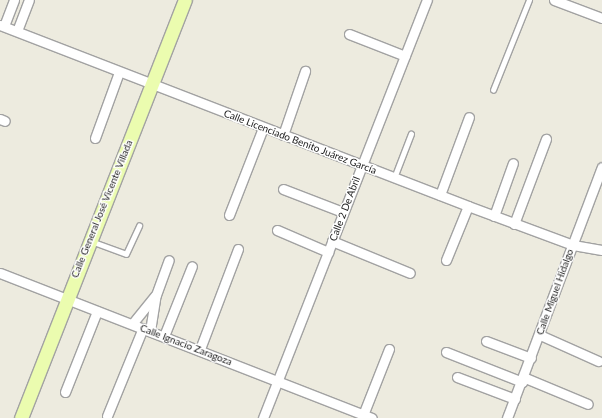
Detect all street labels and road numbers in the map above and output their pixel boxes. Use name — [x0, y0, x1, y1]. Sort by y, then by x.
street label: Calle Licenciado Benito Juárez García — [222, 107, 378, 177]
street label: Calle General José Vicente Villada — [69, 138, 135, 280]
street label: Calle 2 De Abril — [327, 175, 363, 243]
street label: Calle Miguel Hidalgo — [534, 247, 576, 337]
street label: Calle Ignacio Zaragoza — [138, 322, 234, 368]

